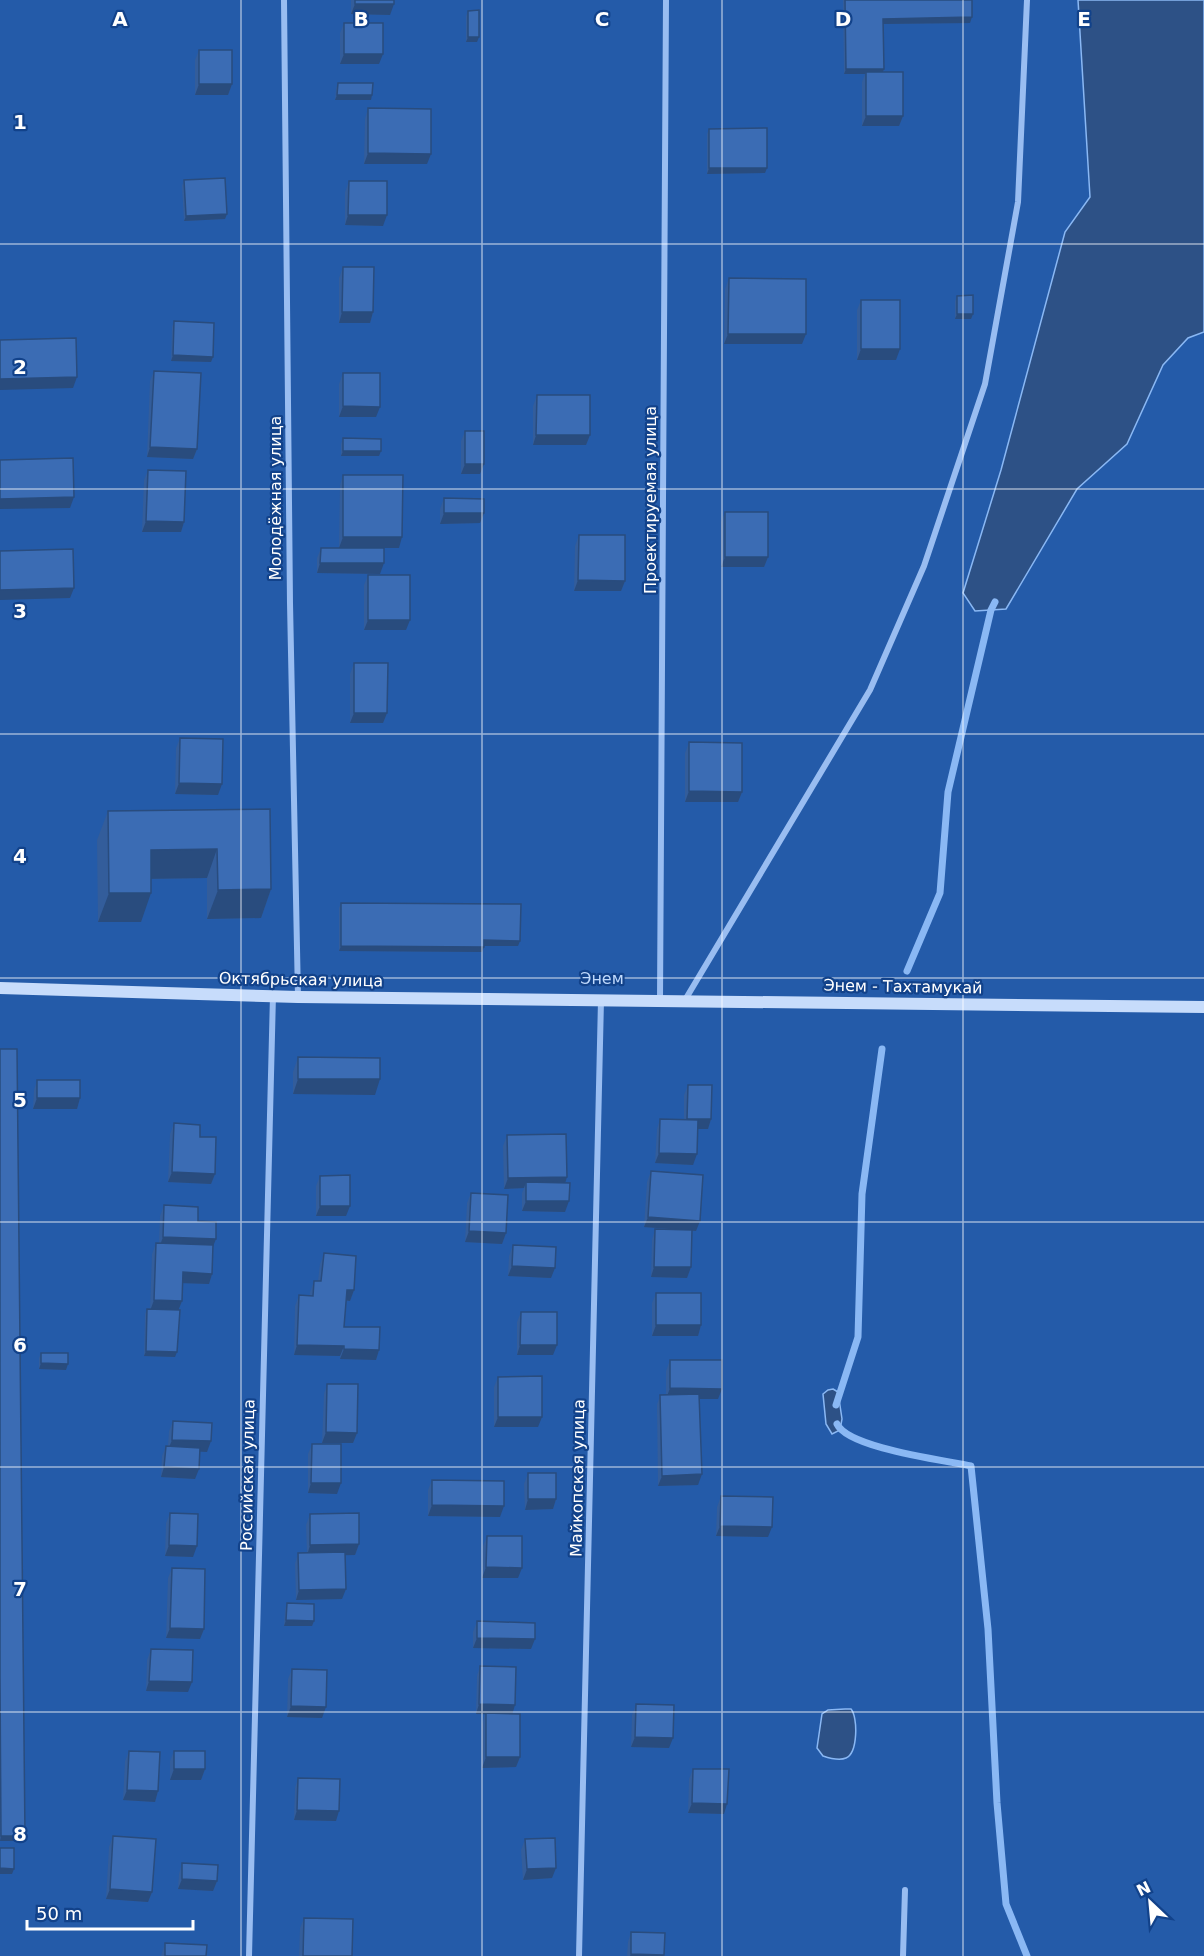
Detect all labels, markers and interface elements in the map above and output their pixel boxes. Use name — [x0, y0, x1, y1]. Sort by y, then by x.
text: A — [112, 7, 128, 31]
text: B — [353, 7, 369, 31]
text: C — [595, 7, 609, 31]
text: D — [835, 7, 851, 31]
text: E — [1077, 7, 1091, 31]
text: 1 — [13, 110, 27, 134]
text: 2 — [13, 355, 27, 379]
street label: Проектируемая улица — [641, 406, 660, 594]
street label: Молодёжная улица — [266, 416, 285, 580]
text: 3 — [13, 599, 27, 623]
text: 4 — [13, 844, 27, 868]
street label: Октябрьская улица — [219, 969, 383, 990]
park label: Энем — [580, 969, 624, 988]
street label: Энем - Тахтамукай — [823, 976, 983, 997]
text: 5 — [13, 1088, 27, 1112]
text: 6 — [13, 1333, 27, 1357]
street label: Российская улица — [237, 1399, 258, 1551]
street label: Майкопская улица — [567, 1399, 588, 1557]
text: 7 — [13, 1577, 27, 1601]
text: 8 — [13, 1822, 27, 1846]
north arrow — [1120, 1872, 1180, 1932]
text: N — [1133, 1877, 1154, 1900]
scale bar — [27, 1893, 194, 1931]
text: 50 m — [36, 1903, 82, 1924]

